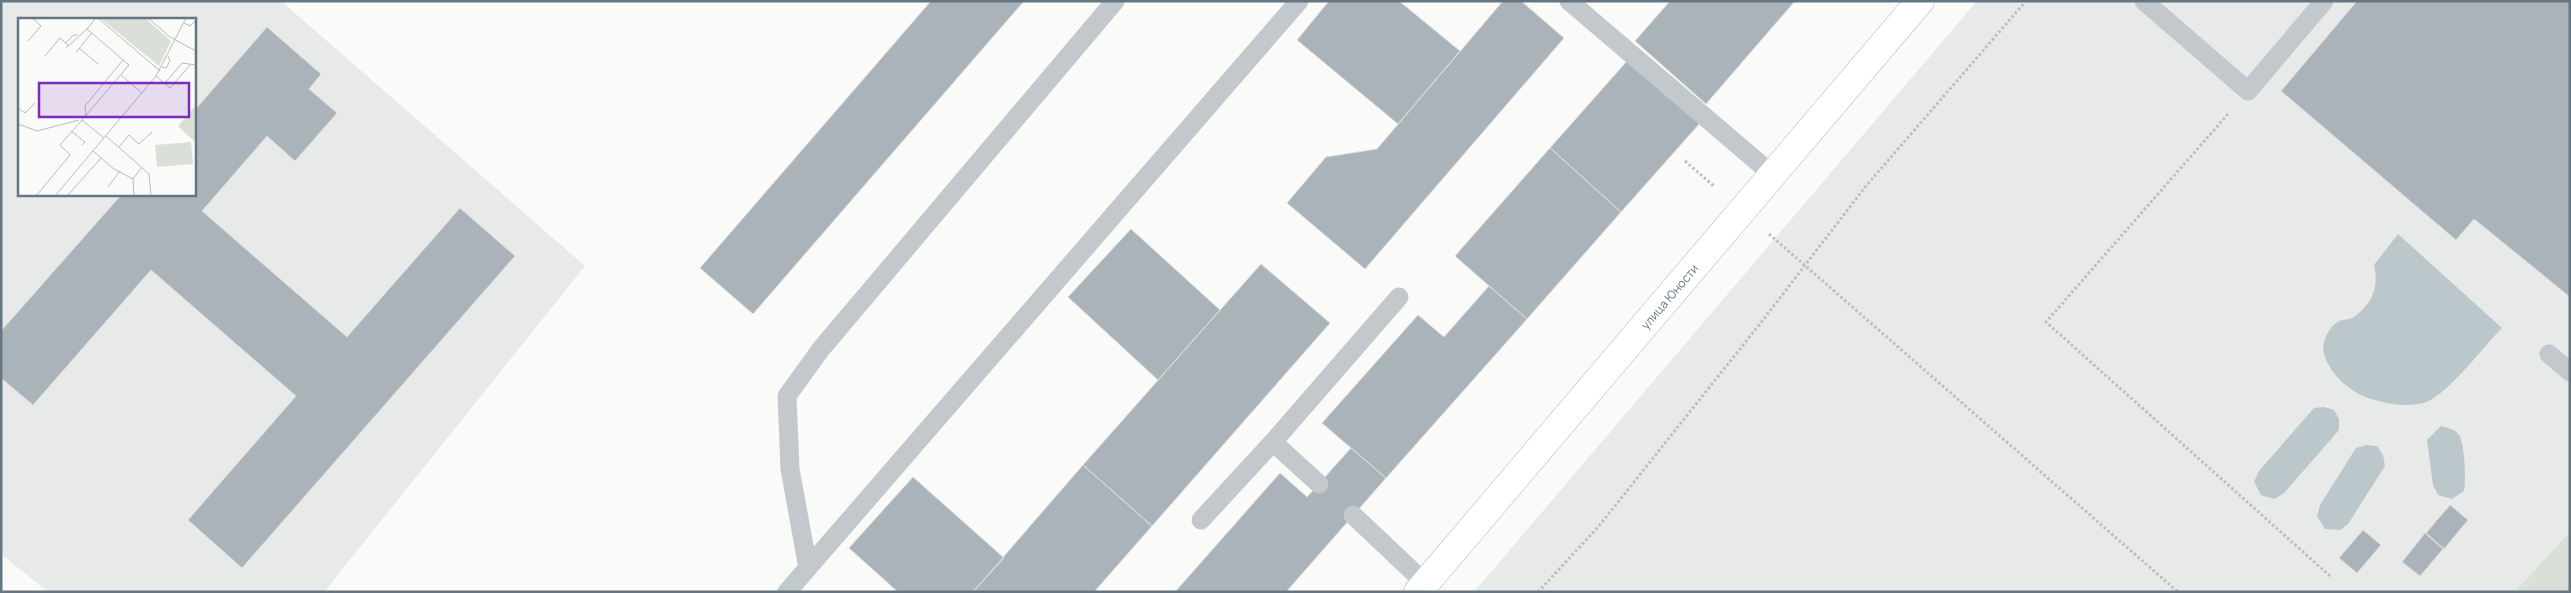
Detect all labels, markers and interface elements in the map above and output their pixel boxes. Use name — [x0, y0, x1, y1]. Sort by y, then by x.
inset map — [18, 18, 195, 195]
street label: улица Юности — [1637, 260, 1702, 333]

